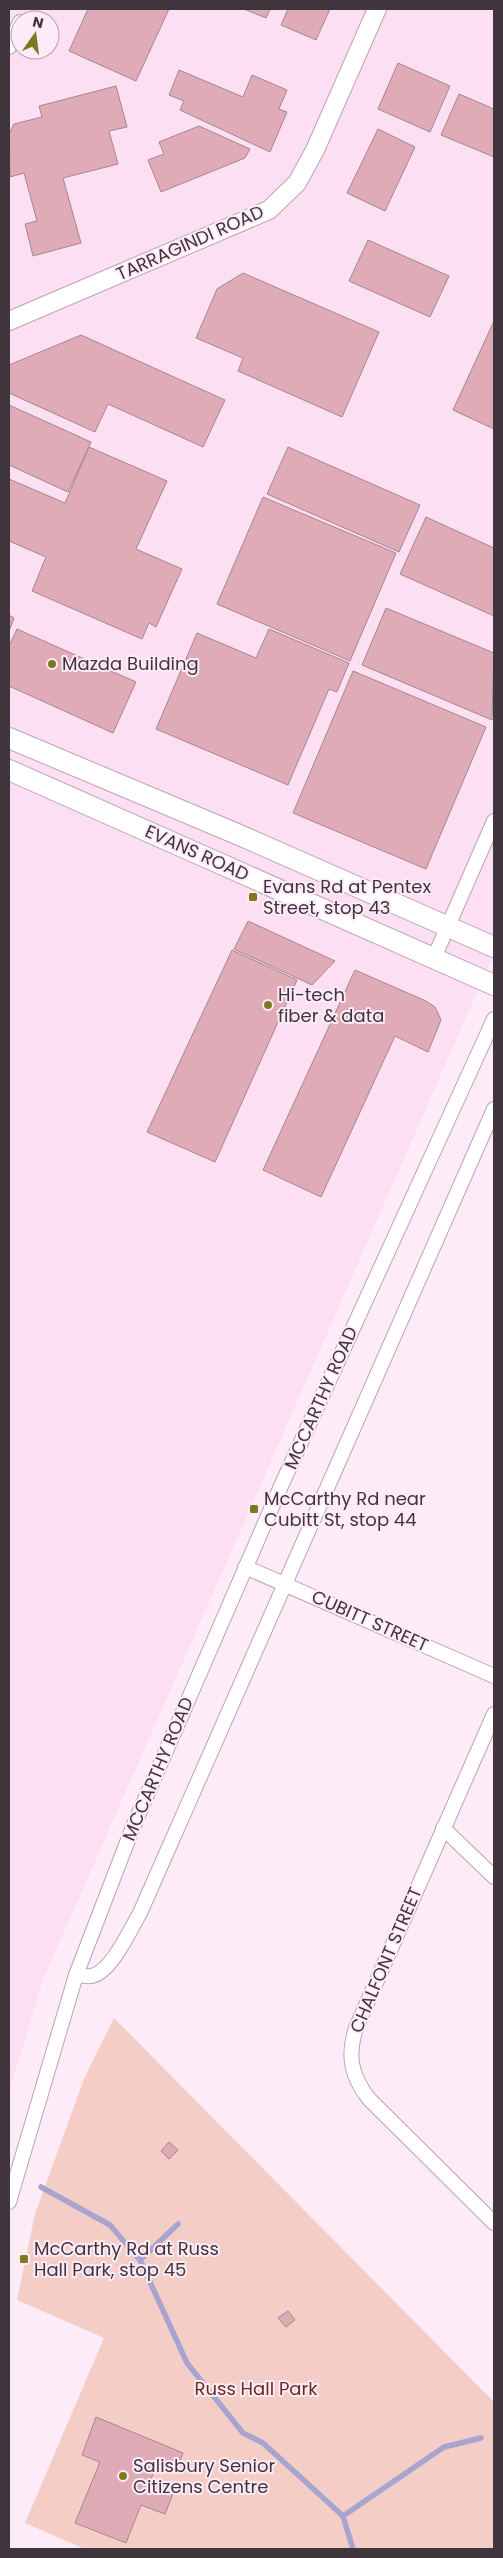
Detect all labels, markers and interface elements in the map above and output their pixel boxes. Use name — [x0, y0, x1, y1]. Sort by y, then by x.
north arrow — [10, 10, 60, 60]
text: N — [31, 11, 46, 33]
street label: TARRAGINDI ROAD — [112, 199, 267, 286]
place label: Mazda Building — [62, 651, 199, 676]
marker: Mazda Building — [46, 658, 58, 670]
street label: EVANS ROAD — [141, 818, 253, 887]
place label: Evans Rd at Pentex Street, stop 43 — [263, 874, 431, 920]
marker: Evans Rd at Pentex Street, stop 43 — [247, 891, 259, 903]
place label: Hi-tech fiber & data — [278, 982, 384, 1028]
marker: Hi-tech fiber & data — [262, 999, 274, 1011]
street label: MCCARTHY ROAD — [278, 1322, 363, 1473]
place label: McCarthy Rd near Cubitt St, stop 44 — [264, 1486, 426, 1532]
marker: McCarthy Rd near Cubitt St, stop 44 — [248, 1503, 260, 1515]
street label: CUBITT STREET — [308, 1584, 433, 1658]
street label: MCCARTHY ROAD — [116, 1693, 199, 1844]
street label: CHALFONT STREET — [344, 1883, 428, 2037]
place label: McCarthy Rd at Russ Hall Park, stop 45 — [34, 2236, 219, 2282]
marker: McCarthy Rd at Russ Hall Park, stop 45 — [18, 2253, 30, 2265]
park label: Russ Hall Park — [195, 2376, 318, 2401]
place label: Salisbury Senior Citizens Centre — [133, 2453, 276, 2499]
marker: Salisbury Senior Citizens Centre — [117, 2470, 129, 2482]

